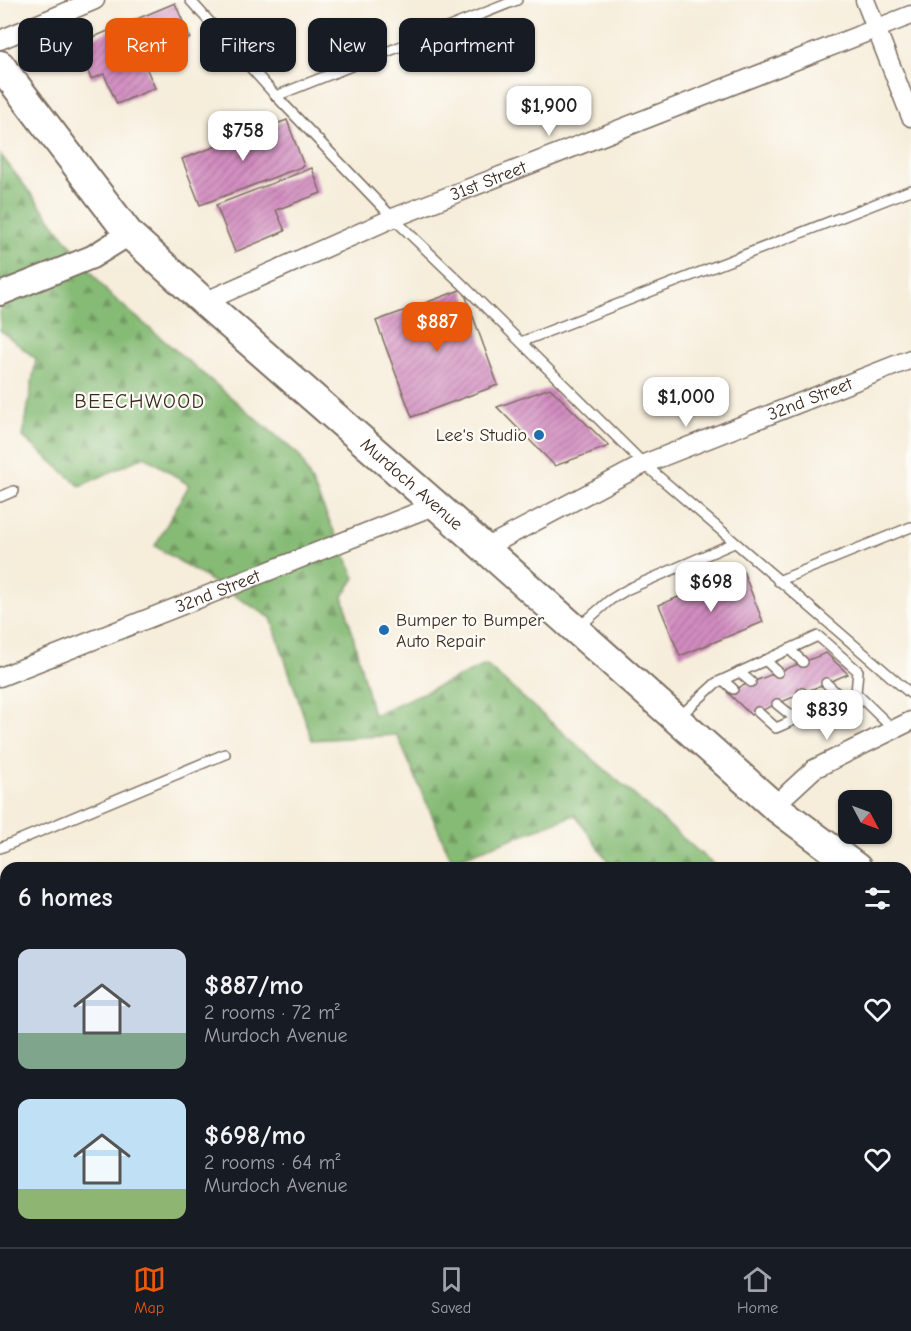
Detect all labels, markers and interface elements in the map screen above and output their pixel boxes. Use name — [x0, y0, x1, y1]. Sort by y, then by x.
chip: Buy — [18, 18, 93, 72]
chip: Rent — [105, 18, 188, 72]
chip: Filters — [200, 18, 296, 72]
chip: New — [308, 18, 387, 72]
chip: Apartment — [399, 18, 535, 72]
pin: $1,900 — [500, 86, 598, 137]
text: $1,900 — [520, 94, 578, 117]
pin: $758 — [207, 111, 279, 162]
text: $758 — [222, 119, 264, 142]
street label: 31st Street — [447, 156, 530, 206]
pin: $887 — [401, 302, 473, 353]
text: $887 — [416, 310, 458, 333]
street label: 32nd Street — [765, 373, 856, 425]
pin: $1,000 — [637, 377, 735, 428]
text: $1,000 — [657, 385, 715, 408]
district label: BEECHWOOD — [74, 390, 206, 413]
place label: Lee's Studio — [436, 425, 527, 446]
marker: Lee's Studio — [532, 428, 546, 442]
street label: Murdoch Avenue — [356, 434, 467, 535]
pin: $698 — [675, 562, 747, 613]
street label: 32nd Street — [173, 565, 264, 618]
text: $698 — [689, 570, 733, 593]
place label: Bumper to Bumper Auto Repair — [396, 610, 545, 652]
marker: Bumper to Bumper Auto Repair — [377, 623, 391, 637]
pin: $839 — [791, 690, 863, 741]
text: $839 — [806, 698, 848, 721]
north arrow — [838, 790, 892, 844]
map controls — [838, 790, 892, 844]
icon: filters — [861, 882, 894, 915]
text: 6 homes — [18, 883, 113, 913]
text: $887/mo — [204, 971, 304, 1001]
icon: home — [66, 973, 138, 1045]
icon: heart — [861, 993, 894, 1026]
text: 2 rooms · 72 m² — [204, 1001, 340, 1024]
text: Murdoch Avenue — [204, 1024, 347, 1047]
text: $698/mo — [204, 1121, 306, 1151]
icon: home — [66, 1123, 138, 1195]
icon: heart — [861, 1143, 894, 1176]
text: 2 rooms · 64 m² — [204, 1151, 340, 1174]
text: Murdoch Avenue — [204, 1174, 347, 1197]
tab: Map — [133, 1263, 166, 1317]
tab: Saved — [431, 1263, 471, 1317]
tab: Home — [737, 1263, 778, 1317]

